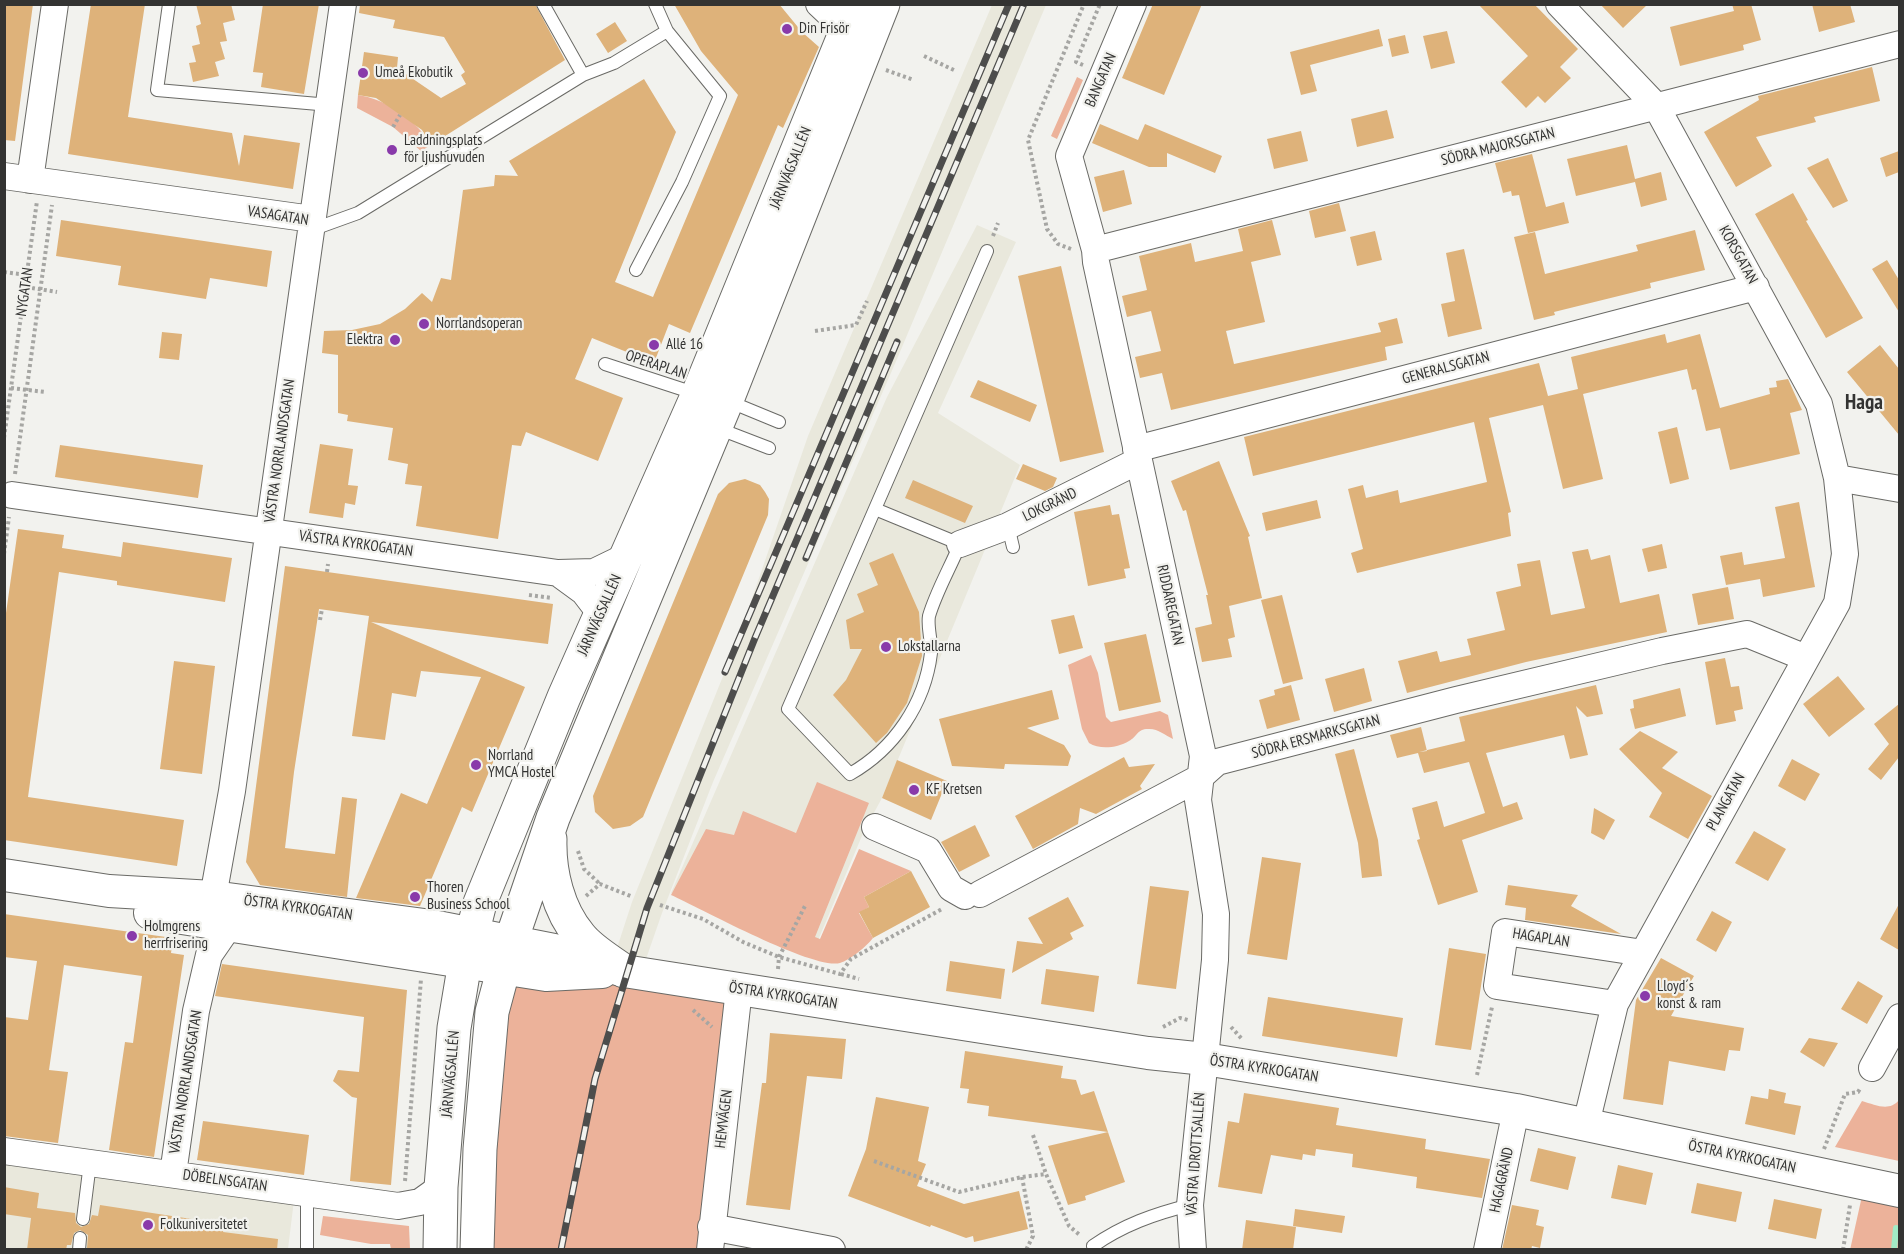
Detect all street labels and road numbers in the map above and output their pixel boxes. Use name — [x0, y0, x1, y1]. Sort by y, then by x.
street label: BANGATAN — [1082, 50, 1120, 110]
street label: JÄRNVÄGSALLÉN — [766, 124, 816, 212]
street label: SÖDRA MAJORSGATAN — [1439, 124, 1557, 170]
street label: VASAGATAN — [246, 202, 310, 230]
street label: KORSGATAN — [1715, 223, 1761, 287]
street label: NYGATAN — [13, 266, 37, 318]
street label: OPERAPLAN — [623, 347, 689, 383]
street label: GENERALSGATAN — [1400, 348, 1492, 388]
street label: VÄSTRA NORRLANDSGATAN — [261, 378, 299, 524]
street label: LOKGRÄND — [1020, 484, 1080, 526]
street label: VÄSTRA KYRKOGATAN — [298, 527, 414, 561]
street label: RIDDAREGATAN — [1153, 563, 1187, 647]
street label: JÄRNVÄGSALLÉN — [574, 572, 626, 658]
street label: SÖDRA ERSMARKSGATAN — [1250, 711, 1382, 763]
street label: PLANGATAN — [1703, 770, 1749, 834]
street label: ÖSTRA KYRKOGATAN — [242, 891, 354, 925]
street label: HAGAPLAN — [1511, 925, 1571, 951]
street label: ÖSTRA KYRKOGATAN — [727, 979, 839, 1013]
street label: VÄSTRA NORRLANDSGATAN — [166, 1009, 206, 1155]
street label: JÄRNVÄGSALLÉN — [438, 1030, 464, 1118]
street label: ÖSTRA KYRKOGATAN — [1208, 1052, 1320, 1086]
street label: HEMVÄGEN — [711, 1089, 737, 1149]
street label: VÄSTRA IDROTTSALLÉN — [1183, 1092, 1209, 1216]
street label: ÖSTRA KYRKOGATAN — [1687, 1137, 1797, 1177]
street label: HAGAGRÄND — [1486, 1146, 1518, 1214]
street label: DÖBELNSGATAN — [182, 1166, 268, 1196]

